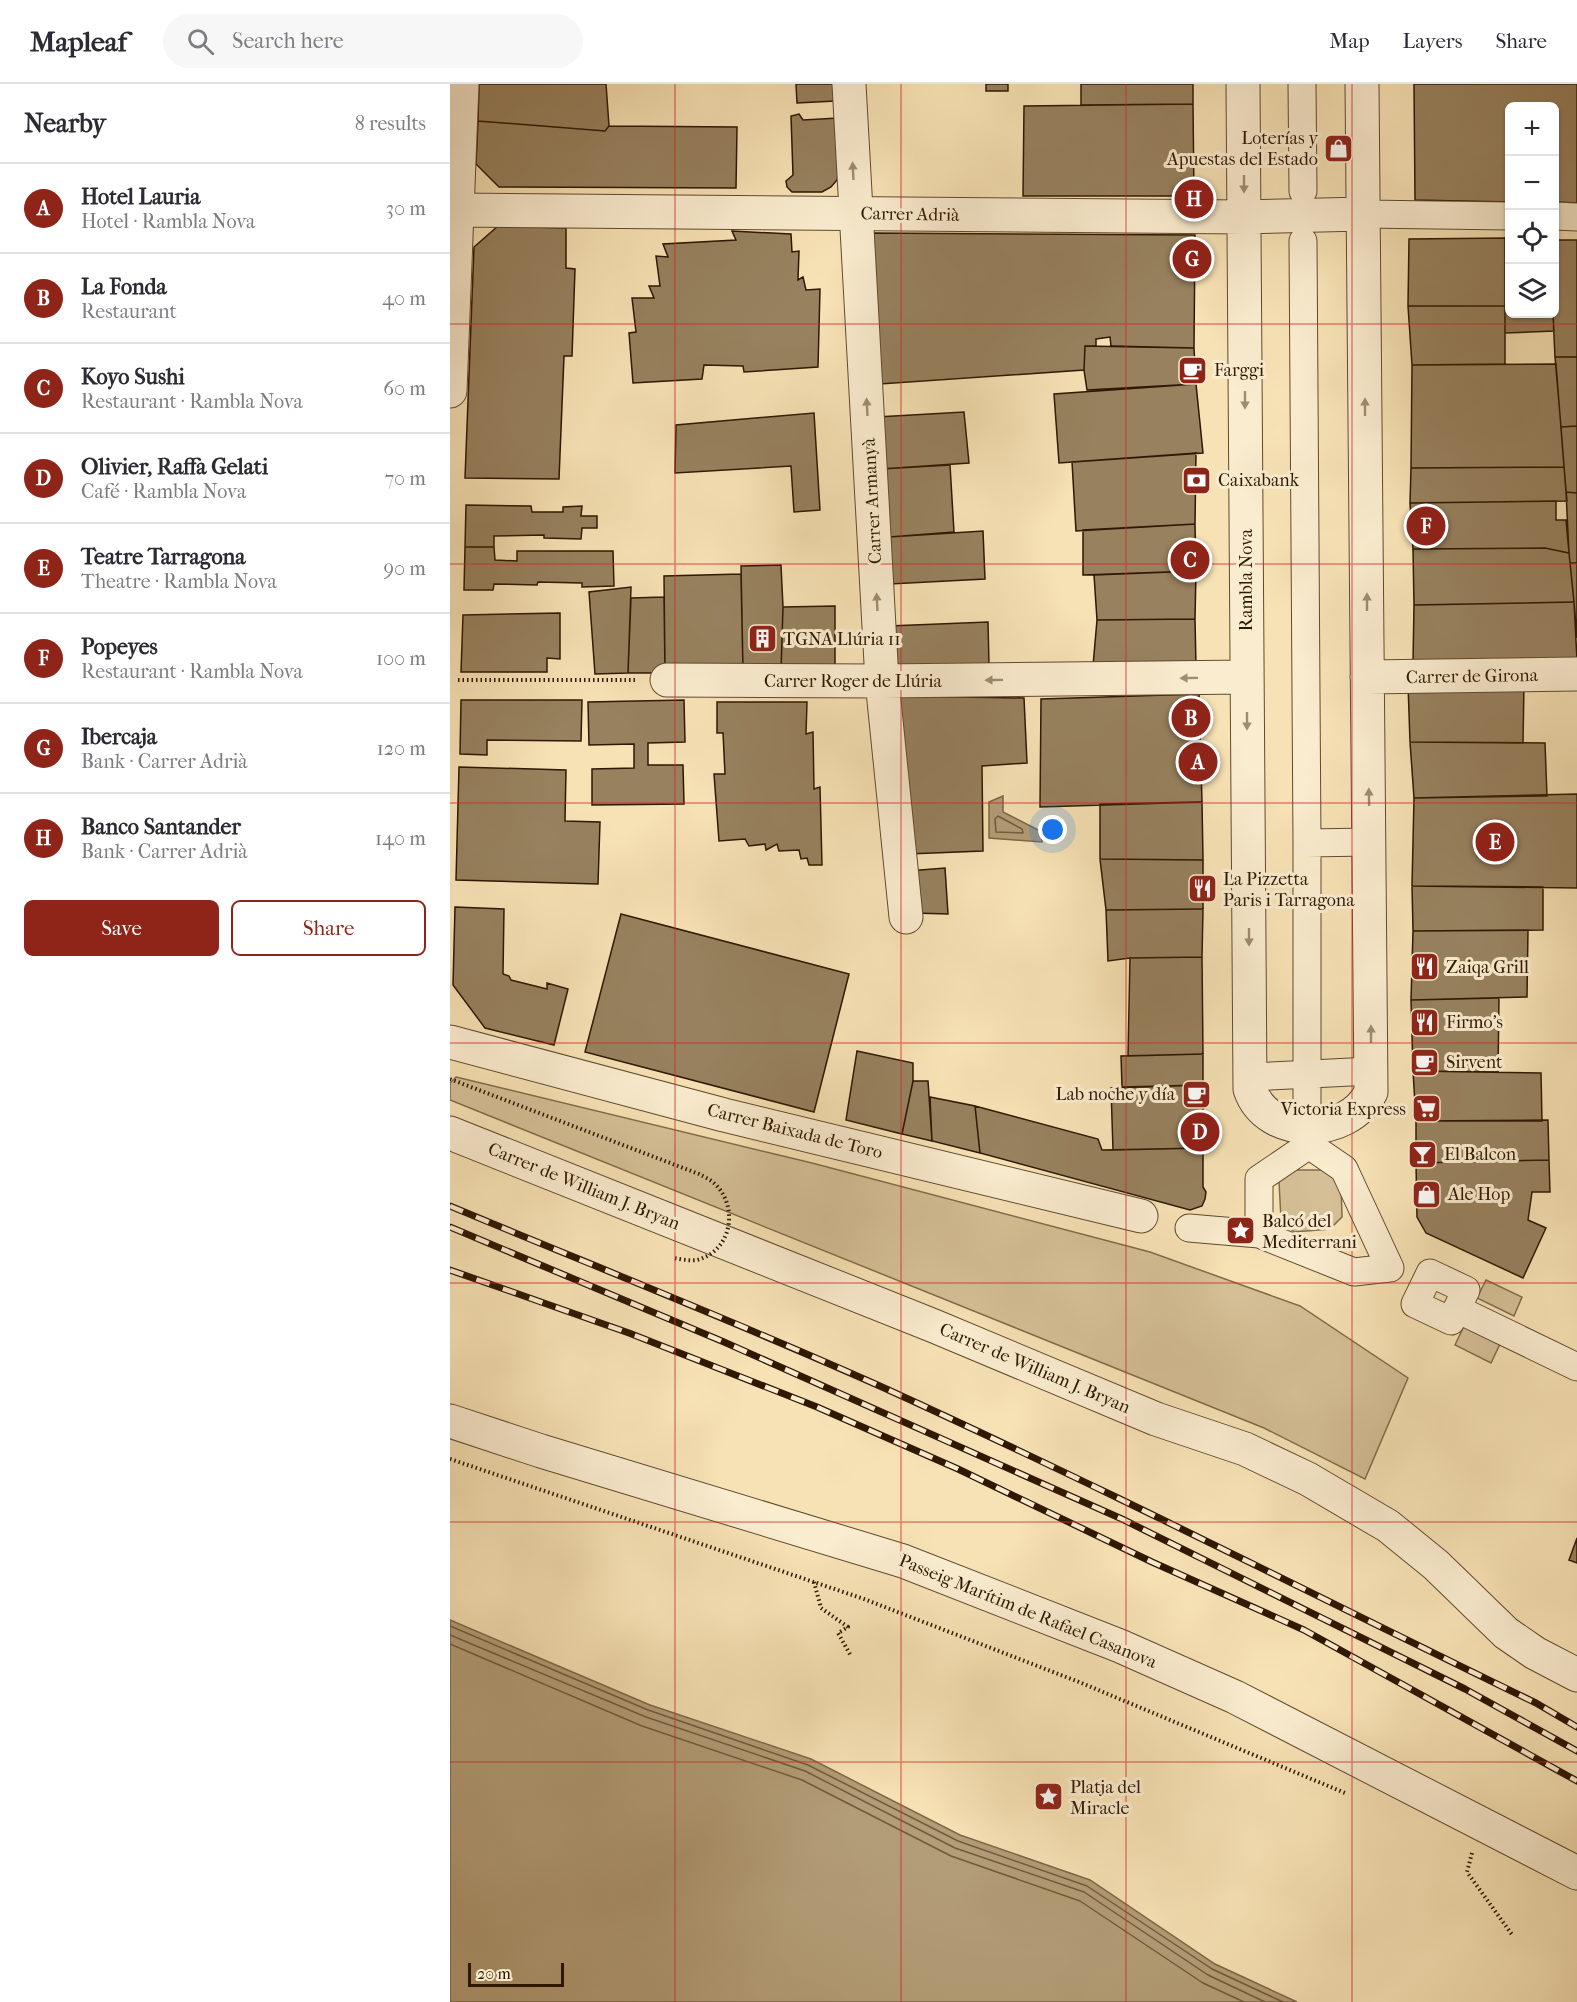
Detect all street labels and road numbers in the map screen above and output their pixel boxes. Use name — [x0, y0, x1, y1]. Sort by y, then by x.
street label: Carrer Adrià — [860, 203, 960, 226]
street label: Carrer Armanyà — [859, 437, 886, 565]
street label: Rambla Nova — [1236, 528, 1257, 631]
street label: Carrer de Girona — [1406, 665, 1539, 688]
street label: Carrer Roger de Llúria — [764, 671, 943, 692]
street label: Carrer Baixada de Toro — [705, 1100, 885, 1163]
street label: Carrer de William J. Bryan — [485, 1138, 683, 1235]
street label: Carrer de William J. Bryan — [936, 1319, 1134, 1418]
street label: Passeig Marítim de Rafael Casanova — [896, 1550, 1160, 1673]

